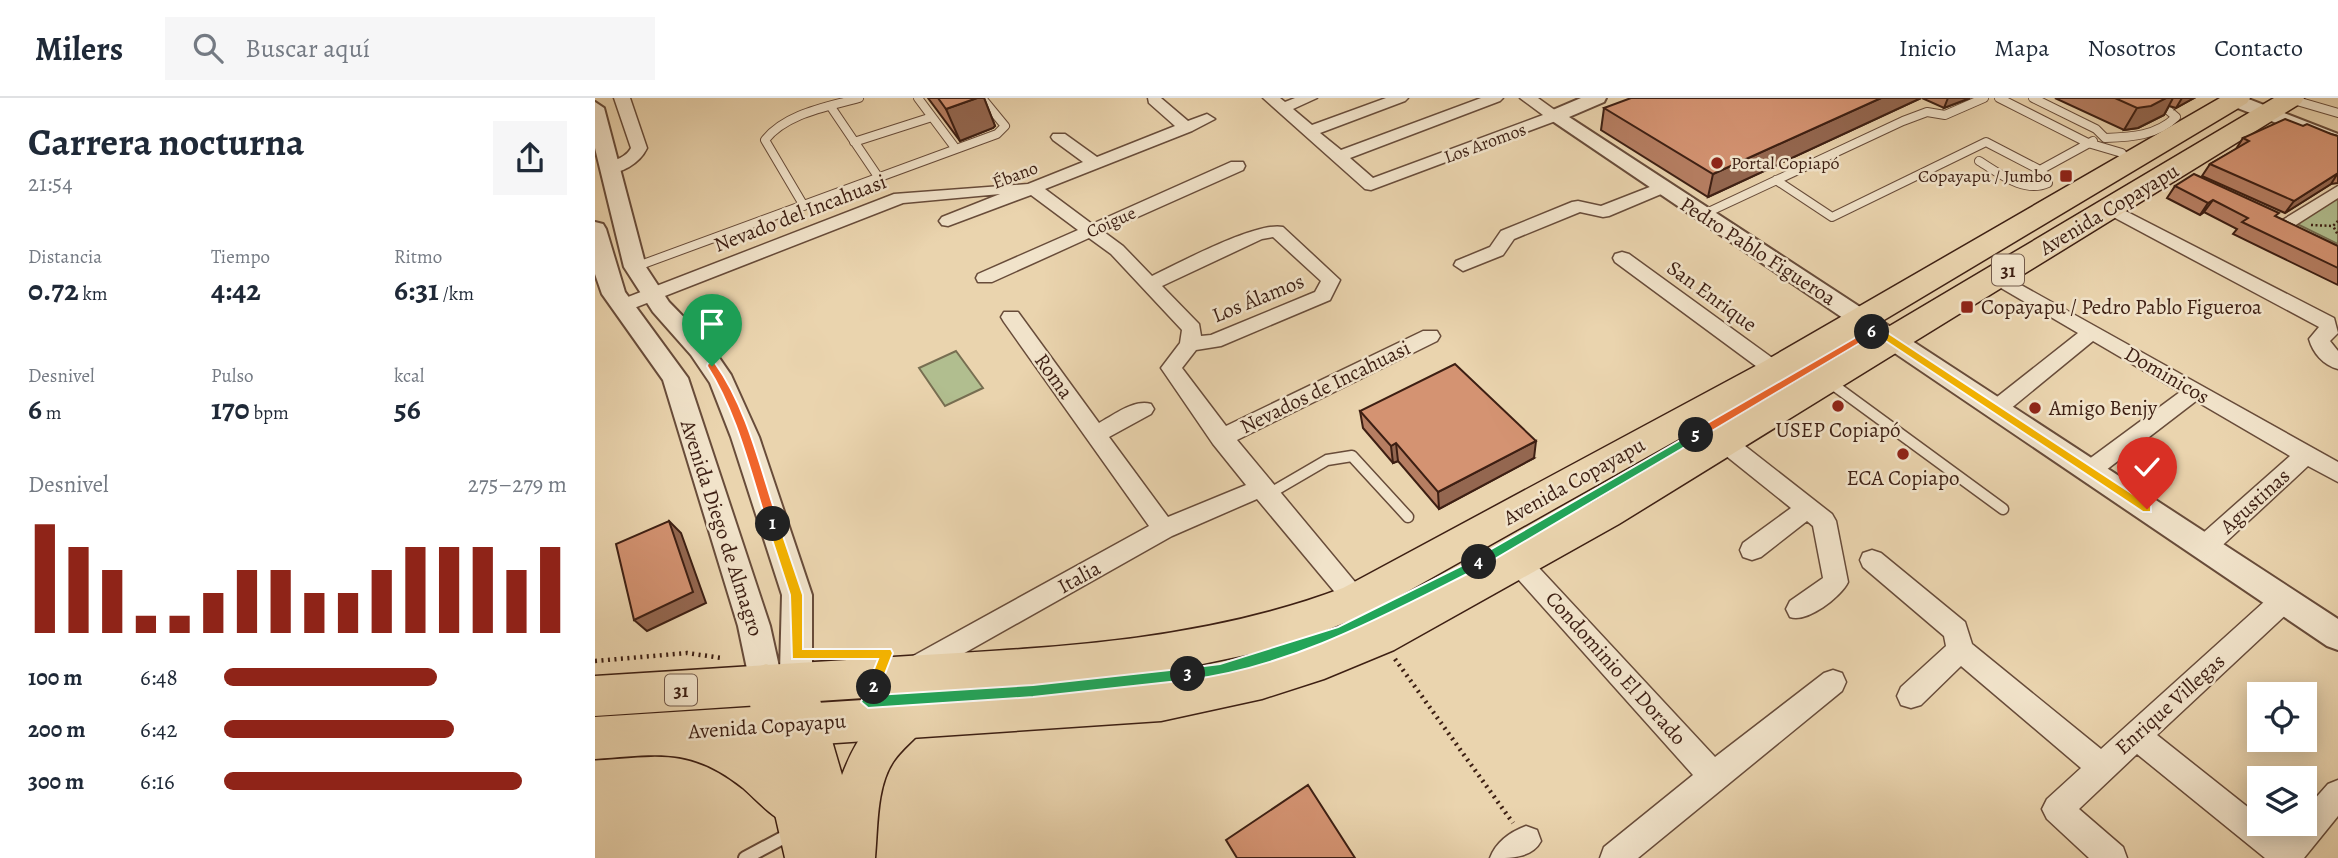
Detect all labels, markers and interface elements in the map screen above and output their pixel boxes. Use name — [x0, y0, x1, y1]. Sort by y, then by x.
search box — [165, 17, 655, 80]
text: Milers — [35, 26, 123, 71]
icon: search — [189, 29, 227, 67]
text: Buscar aquí — [245, 31, 370, 66]
text: Inicio — [1899, 32, 1956, 64]
text: Mapa — [1994, 32, 2049, 64]
text: Nosotros — [2087, 32, 2176, 64]
text: Contacto — [2214, 32, 2303, 64]
text: Carrera nocturna — [28, 116, 304, 168]
street label: Los Aromos — [1441, 117, 1529, 169]
button: share — [493, 121, 567, 195]
place label: Portal Copiapó — [1731, 151, 1840, 175]
street label: Ébano — [989, 155, 1041, 195]
marker: Portal Copiapó — [1709, 155, 1725, 171]
street label: Avenida Copayapu — [2033, 156, 2184, 262]
place label: Copayapu / Jumbo — [1918, 164, 2052, 188]
street label: Nevado del Incahuasi — [710, 167, 890, 259]
text: 21:54 — [28, 168, 73, 199]
marker: Copayapu / Jumbo — [2058, 168, 2074, 184]
street label: Pedro Pablo Figueroa — [1675, 190, 1842, 312]
street label: Coigue — [1082, 201, 1140, 243]
text: Distancia — [28, 244, 102, 270]
text: Tiempo — [211, 244, 270, 270]
text: Ritmo — [394, 244, 442, 270]
street label: San Enrique — [1661, 254, 1763, 338]
road number: 31 — [1992, 254, 2024, 286]
street label: Los Álamos — [1208, 267, 1308, 329]
text: 0.72 — [28, 270, 79, 310]
text: 4:42 — [211, 270, 261, 310]
text: 6:31 — [394, 270, 439, 310]
text: km — [79, 281, 108, 307]
text: /km — [439, 281, 474, 307]
place label: Copayapu / Pedro Pablo Figueroa — [1981, 293, 2262, 321]
pin — [682, 294, 742, 366]
marker: Copayapu / Pedro Pablo Figueroa — [1959, 299, 1975, 315]
icon: arrive — [693, 305, 731, 343]
pin: 6 — [1855, 314, 1889, 350]
text: 6 — [1867, 318, 1876, 344]
street label: Nevados de Incahuasi — [1235, 334, 1415, 440]
street label: Dominicos — [2119, 339, 2215, 411]
street label: Roma — [1028, 348, 1080, 405]
text: Desnivel — [28, 363, 95, 389]
text: Pulso — [211, 363, 253, 389]
text: kcal — [394, 363, 424, 389]
text: 6 — [28, 389, 42, 429]
text: 170 — [211, 389, 250, 429]
text: 56 — [394, 389, 421, 429]
place label: Amigo Benjy — [2048, 394, 2158, 422]
marker: USEP Copiapó — [1830, 398, 1846, 414]
text: m — [42, 400, 62, 426]
text: bpm — [250, 400, 289, 426]
marker: Amigo Benjy — [2027, 400, 2043, 416]
street label: Avenida Diego de Almagro — [673, 415, 770, 640]
place label: USEP Copiapó — [1775, 416, 1901, 444]
pin: 5 — [1679, 418, 1713, 452]
text: 5 — [1691, 421, 1700, 447]
street label: Avenida Copayapu — [1497, 430, 1650, 532]
pin — [2117, 437, 2177, 509]
marker: ECA Copiapo — [1895, 446, 1911, 462]
icon: check — [2128, 448, 2166, 486]
street label: Agustinas — [2213, 462, 2296, 541]
place label: ECA Copiapo — [1846, 464, 1960, 492]
text: Desnivel — [28, 469, 109, 500]
text: 275–279 m — [468, 469, 567, 500]
pin: 1 — [755, 506, 791, 542]
text: 1 — [769, 510, 776, 536]
pin: 4 — [1461, 545, 1497, 580]
text: 4 — [1474, 548, 1483, 574]
street label: Italia — [1052, 554, 1106, 600]
street label: Condominio El Dorado — [1539, 585, 1693, 751]
street label: Enrique Villegas — [2109, 647, 2231, 761]
pin: 3 — [1171, 656, 1205, 692]
text: 3 — [1183, 660, 1192, 686]
text: 100 m — [28, 662, 83, 693]
text: 6:48 — [140, 662, 178, 693]
pin: 2 — [857, 670, 891, 704]
text: 2 — [869, 673, 878, 699]
road number: 31 — [665, 674, 697, 706]
map controls — [2247, 682, 2317, 836]
button: locate — [2247, 682, 2317, 752]
street label: Avenida Copayapu — [686, 706, 847, 746]
text: 200 m — [28, 714, 86, 745]
text: 6:42 — [140, 714, 177, 745]
text: 300 m — [28, 766, 84, 797]
text: 6:16 — [140, 766, 175, 797]
button: layers — [2247, 766, 2317, 836]

